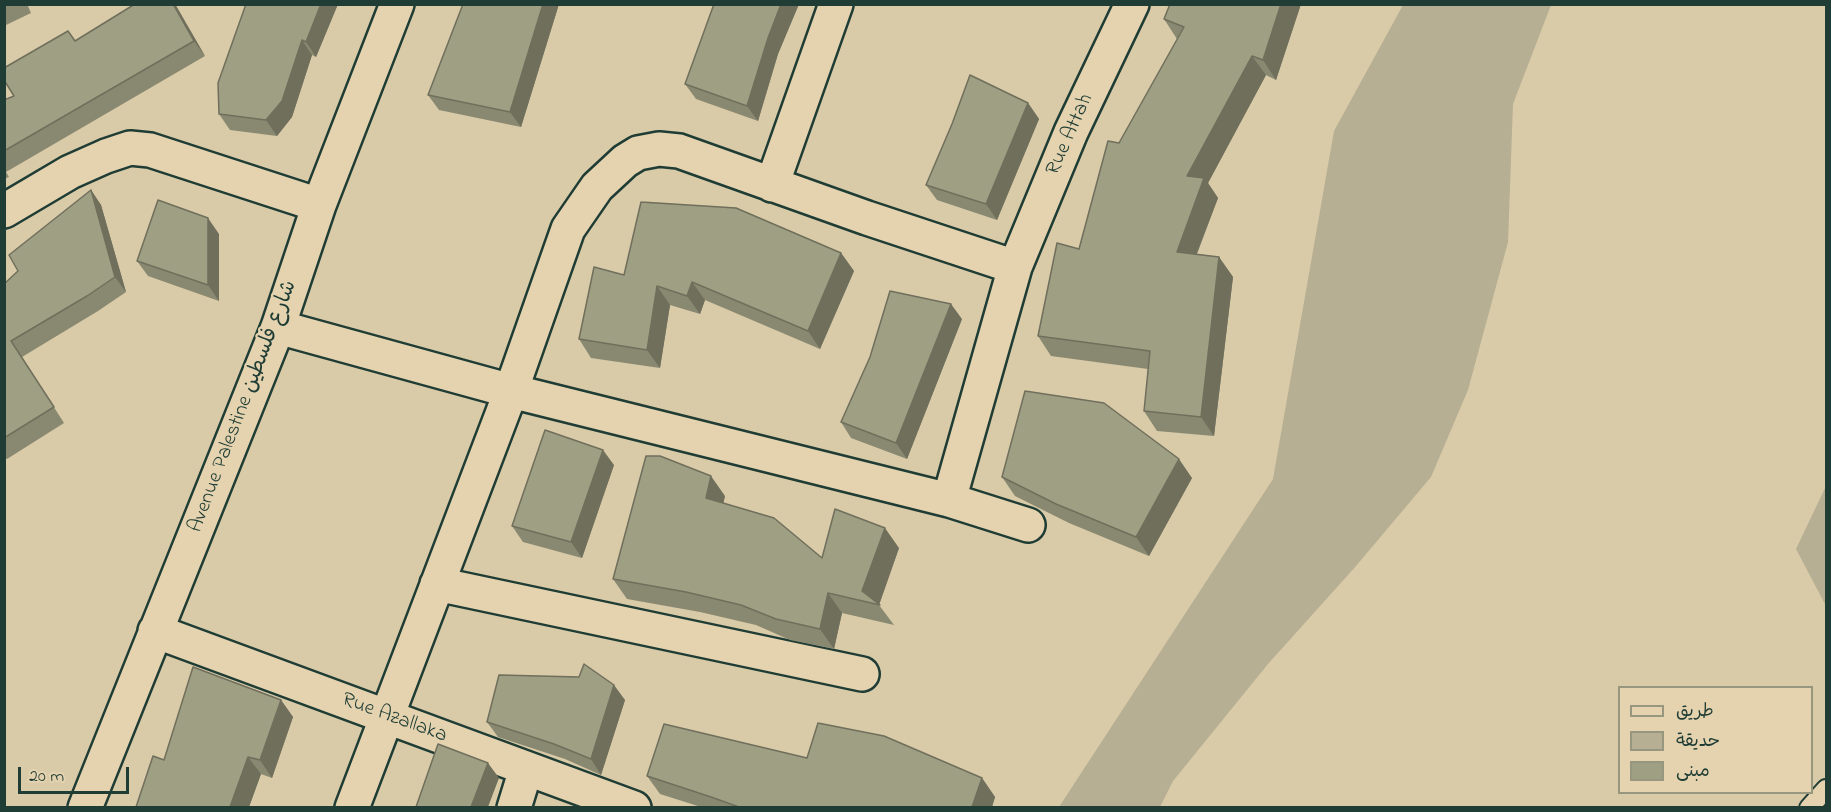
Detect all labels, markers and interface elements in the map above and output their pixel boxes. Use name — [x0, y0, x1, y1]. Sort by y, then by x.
street label: Rue Attah — [1042, 90, 1100, 180]
street label: Avenue Palestine شارع فلسطين — [184, 277, 304, 537]
legend — [1618, 686, 1813, 794]
street label: Rue Azallaka — [338, 688, 450, 750]
text: طريق — [1676, 699, 1714, 725]
text: حديقة — [1676, 729, 1720, 755]
scale bar — [21, 755, 132, 793]
text: مبنى — [1676, 759, 1710, 785]
text: 20 m — [29, 764, 64, 790]

